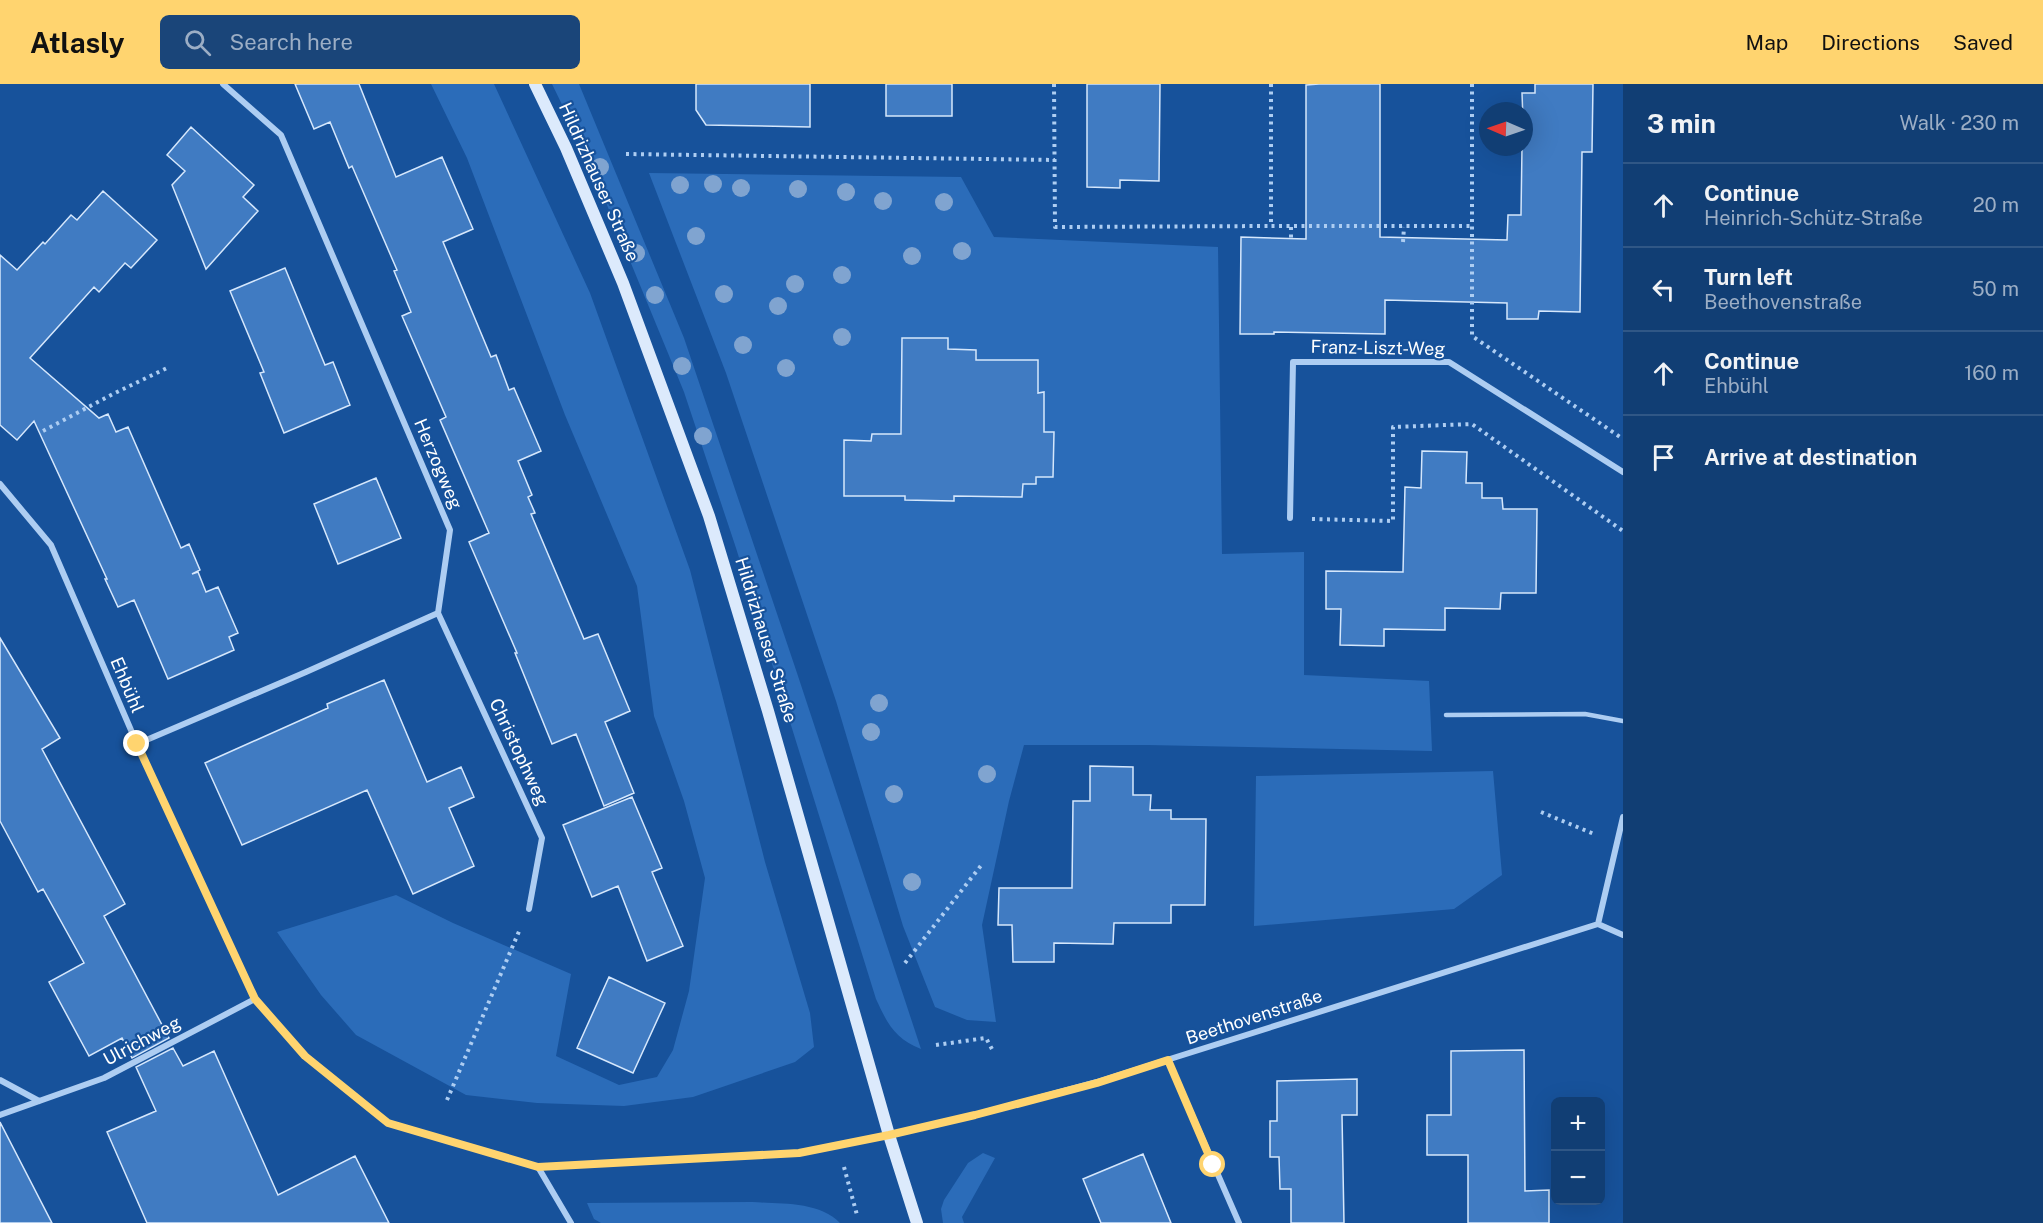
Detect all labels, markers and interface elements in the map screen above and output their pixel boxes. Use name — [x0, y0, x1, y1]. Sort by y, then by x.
search box — [160, 15, 580, 69]
text: Atlasly — [30, 26, 124, 59]
icon: search — [181, 26, 214, 59]
text: Search here — [229, 29, 353, 55]
text: Map — [1746, 30, 1788, 55]
text: Directions — [1821, 30, 1920, 55]
text: Saved — [1953, 30, 2013, 55]
street label: Hildrizhauser Straße — [555, 99, 644, 265]
north arrow — [1479, 102, 1533, 156]
text: 3 min — [1647, 108, 1716, 139]
text: Walk · 230 m — [1900, 111, 2019, 135]
text: Continue — [1704, 180, 1799, 206]
icon: ahead — [1647, 189, 1680, 222]
text: 20 m — [1973, 193, 2019, 217]
text: Heinrich-Schütz-Straße — [1704, 206, 1923, 230]
text: Turn left — [1704, 264, 1793, 290]
icon: left — [1647, 273, 1680, 306]
text: 50 m — [1972, 277, 2019, 301]
text: Beethovenstraße — [1704, 290, 1862, 314]
street label: Franz-Liszt-Weg — [1310, 336, 1446, 359]
text: Continue — [1704, 348, 1799, 374]
icon: ahead — [1647, 357, 1680, 390]
text: 160 m — [1964, 361, 2019, 385]
text: Ehbühl — [1704, 374, 1769, 398]
street label: Herzogweg — [410, 415, 467, 512]
icon: arrive — [1647, 441, 1680, 474]
text: Arrive at destination — [1704, 444, 1917, 470]
street label: Hildrizhauser Straße — [731, 555, 802, 725]
street label: Ehbühl — [106, 654, 149, 716]
street label: Christophweg — [485, 695, 554, 809]
route end — [123, 730, 149, 756]
street label: Beethovenstraße — [1183, 985, 1325, 1048]
street label: Ulrichweg — [100, 1011, 184, 1070]
map controls — [1551, 1097, 1605, 1205]
button: + — [1551, 1097, 1605, 1151]
route start — [1199, 1151, 1225, 1177]
button: − — [1551, 1151, 1605, 1205]

